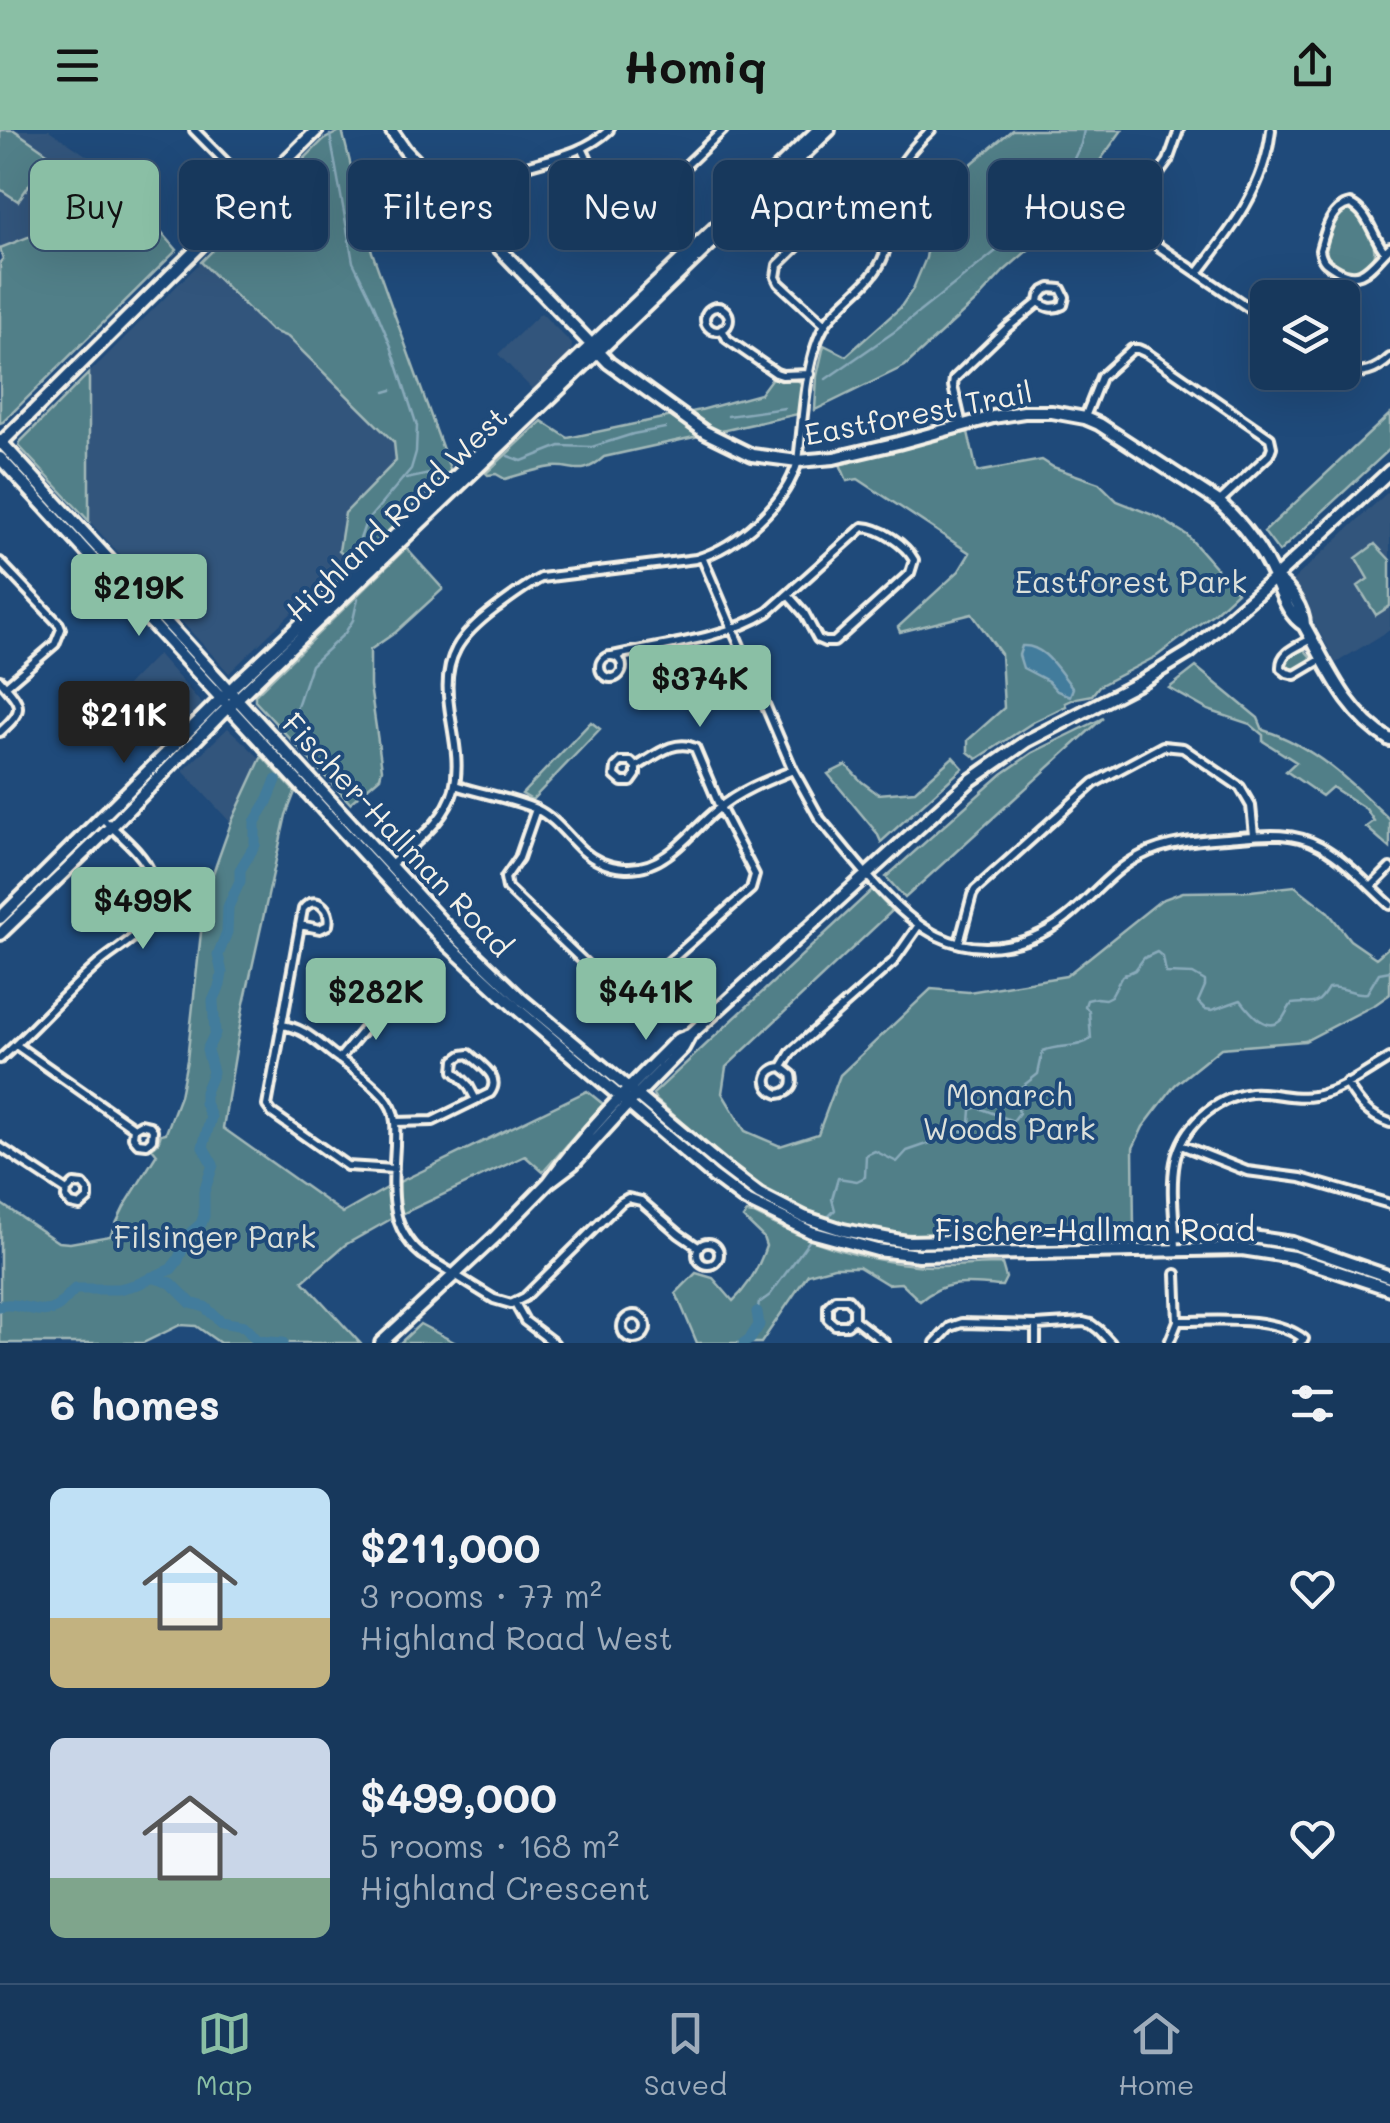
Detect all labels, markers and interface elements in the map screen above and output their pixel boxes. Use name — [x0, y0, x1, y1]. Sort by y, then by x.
text: Homiq — [623, 36, 767, 94]
icon: menu — [50, 38, 105, 93]
icon: share — [1285, 38, 1340, 93]
chip: Buy — [30, 160, 159, 250]
chip: Rent — [179, 160, 328, 250]
chip: Filters — [348, 160, 529, 250]
chip: New — [549, 160, 693, 250]
chip: Apartment — [713, 160, 968, 250]
chip: House — [988, 160, 1162, 250]
map controls — [1250, 280, 1360, 390]
button: layers — [1250, 280, 1360, 390]
street label: Eastforest Trail — [801, 370, 1035, 454]
street label: Highland Road West — [277, 397, 515, 629]
pin: $219K — [69, 554, 209, 639]
park label: Eastforest Park — [1015, 561, 1247, 601]
text: $219K — [93, 565, 185, 607]
pin: $374K — [630, 645, 770, 730]
text: $374K — [651, 656, 749, 698]
pin: $211K — [54, 681, 194, 766]
text: $211K — [80, 692, 168, 734]
street label: Fischer-Hallman Road — [274, 703, 522, 965]
pin: $499K — [73, 867, 213, 952]
text: $499K — [93, 878, 193, 920]
pin: $282K — [306, 958, 446, 1043]
pin: $441K — [576, 958, 716, 1043]
text: $282K — [328, 969, 424, 1011]
text: $441K — [598, 969, 694, 1011]
park label: Monarch Woods Park — [922, 1074, 1096, 1148]
street label: Fischer-Hallman Road — [935, 1209, 1255, 1249]
park label: Filsinger Park — [114, 1216, 316, 1256]
text: 6 homes — [50, 1376, 220, 1431]
icon: filters — [1285, 1376, 1340, 1431]
text: $211,000 — [360, 1519, 541, 1574]
icon: home — [130, 1528, 250, 1648]
icon: heart — [1285, 1561, 1340, 1616]
text: 3 rooms · 77 m² — [360, 1574, 602, 1616]
text: Highland Road West — [360, 1616, 673, 1658]
text: $499,000 — [360, 1769, 557, 1824]
icon: home — [130, 1778, 250, 1898]
icon: heart — [1285, 1811, 1340, 1866]
text: 5 rooms · 168 m² — [360, 1824, 619, 1866]
text: Highland Crescent — [360, 1866, 650, 1908]
tab: Map — [196, 2006, 253, 2102]
tab: Saved — [644, 2006, 727, 2102]
tab: Home — [1118, 2006, 1194, 2102]

